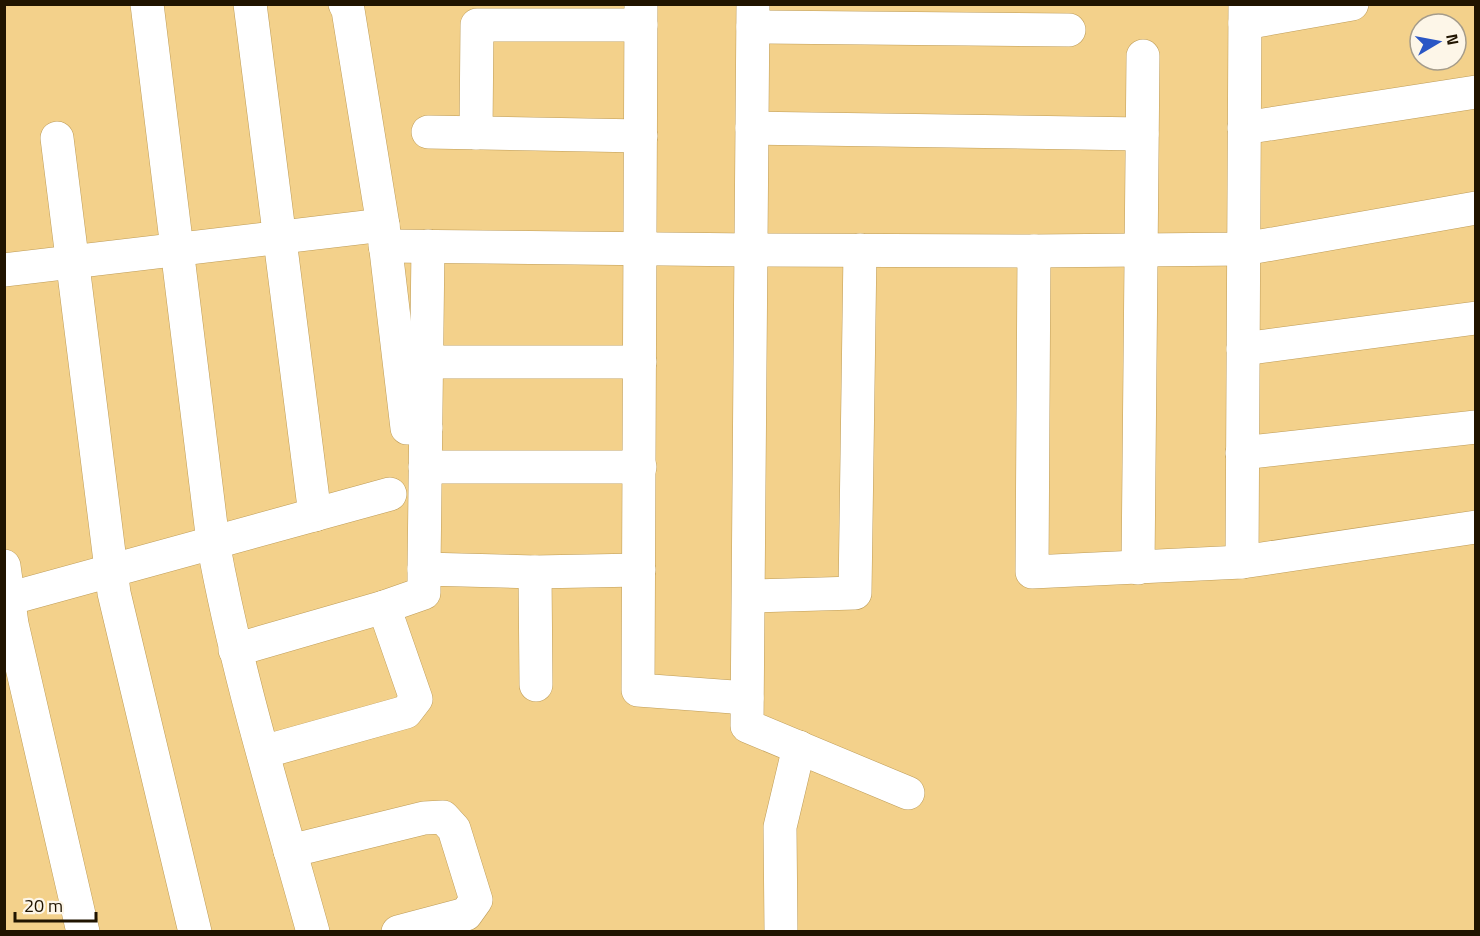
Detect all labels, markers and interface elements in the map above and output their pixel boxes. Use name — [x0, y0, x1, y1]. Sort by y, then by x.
north arrow — [1408, 12, 1468, 72]
text: N — [1440, 32, 1466, 47]
scale bar — [15, 885, 96, 923]
text: 20 m — [24, 892, 63, 919]

